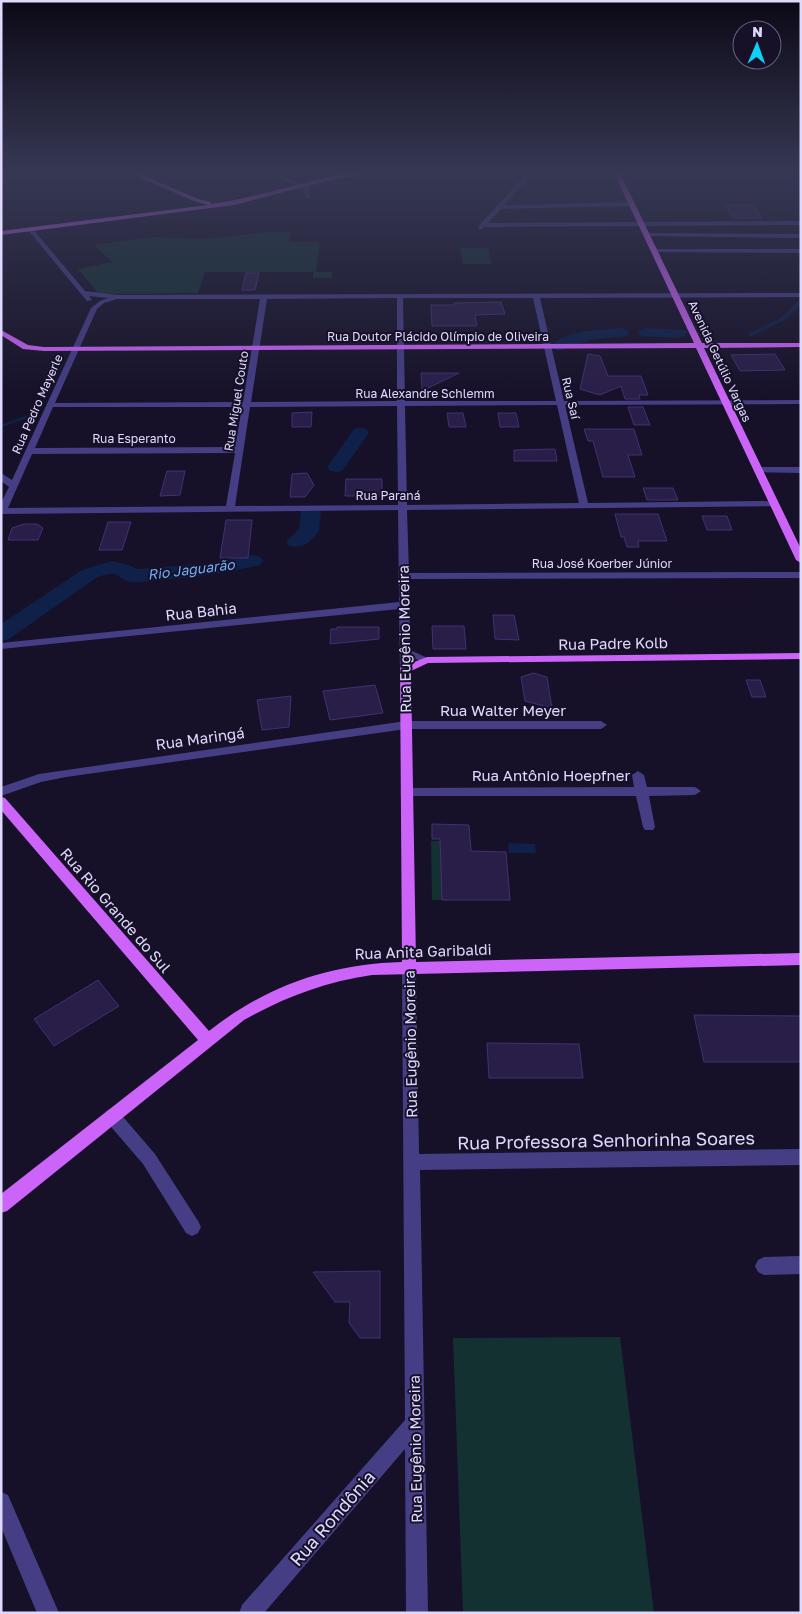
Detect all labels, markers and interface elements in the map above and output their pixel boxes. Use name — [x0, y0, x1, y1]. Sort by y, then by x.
north arrow — [732, 20, 782, 70]
text: N — [752, 23, 763, 40]
street label: Avenida Getúlio Vargas — [685, 298, 755, 424]
street label: Rua Doutor Plácido Olímpio de Oliveira — [327, 329, 549, 344]
street label: Rua Miguel Couto — [221, 350, 251, 452]
street label: Rua Pedro Mayerle — [8, 352, 66, 456]
street label: Rua Saí — [559, 376, 583, 421]
street label: Rua Alexandre Schlemm — [355, 386, 495, 401]
street label: Rua Esperanto — [92, 431, 176, 446]
street label: Rua Paraná — [356, 488, 420, 503]
water label: Rio Jaguarão — [147, 555, 237, 583]
street label: Rua José Koerber Júnior — [532, 556, 673, 571]
street label: Rua Eugênio Moreira — [394, 565, 414, 713]
street label: Rua Bahia — [165, 598, 237, 624]
street label: Rua Padre Kolb — [558, 633, 668, 653]
street label: Rua Walter Meyer — [440, 701, 566, 719]
street label: Rua Maringá — [154, 723, 246, 753]
street label: Rua Antônio Hoepfner — [472, 766, 631, 784]
street label: Rua Rio Grande do Sul — [57, 844, 175, 976]
street label: Rua Anita Garibaldi — [354, 940, 492, 962]
street label: Rua Eugênio Moreira — [400, 970, 420, 1118]
street label: Rua Professora Senhorinha Soares — [457, 1126, 755, 1154]
street label: Rua Eugênio Moreira — [405, 1375, 425, 1523]
street label: Rua Rondônia — [285, 1466, 379, 1570]

